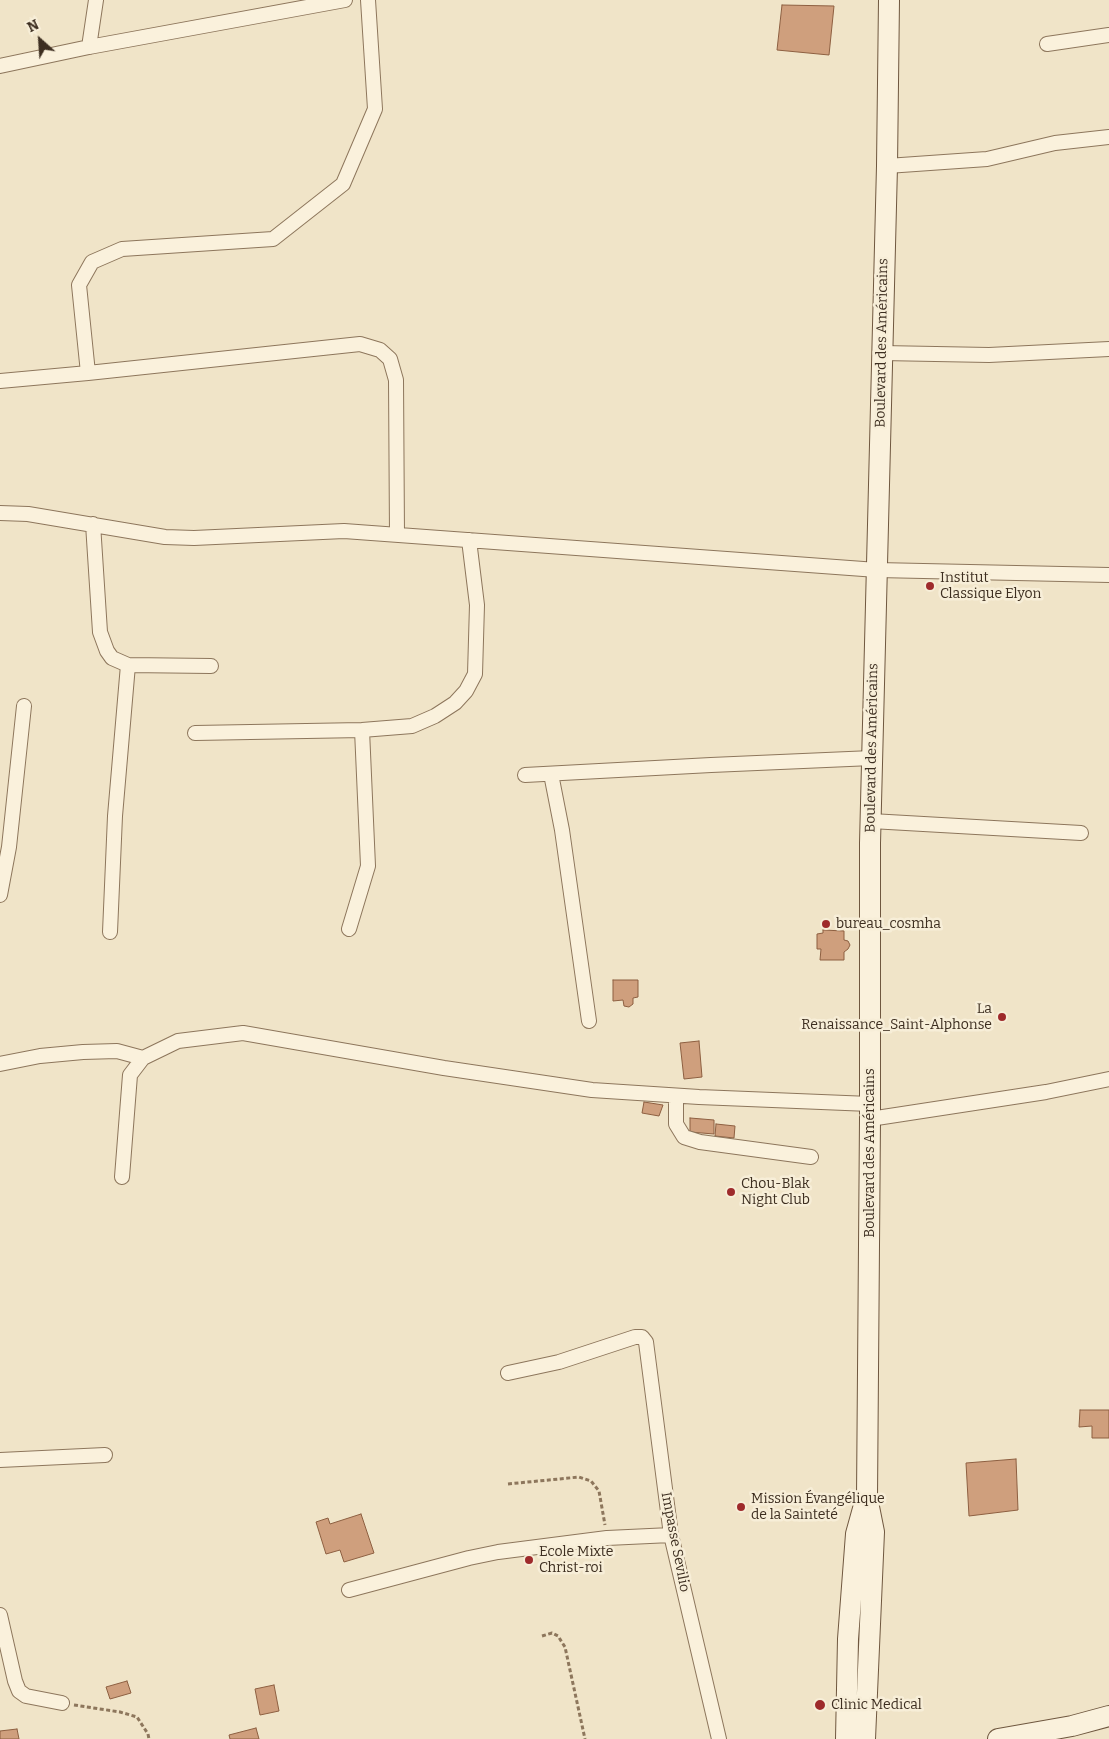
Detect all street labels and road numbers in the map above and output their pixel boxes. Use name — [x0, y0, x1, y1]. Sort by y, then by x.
street label: Boulevard des Américains — [872, 258, 892, 428]
street label: Boulevard des Américains — [862, 663, 882, 833]
street label: Boulevard des Américains — [862, 1068, 878, 1238]
street label: Impasse Sevilio — [657, 1491, 693, 1593]

